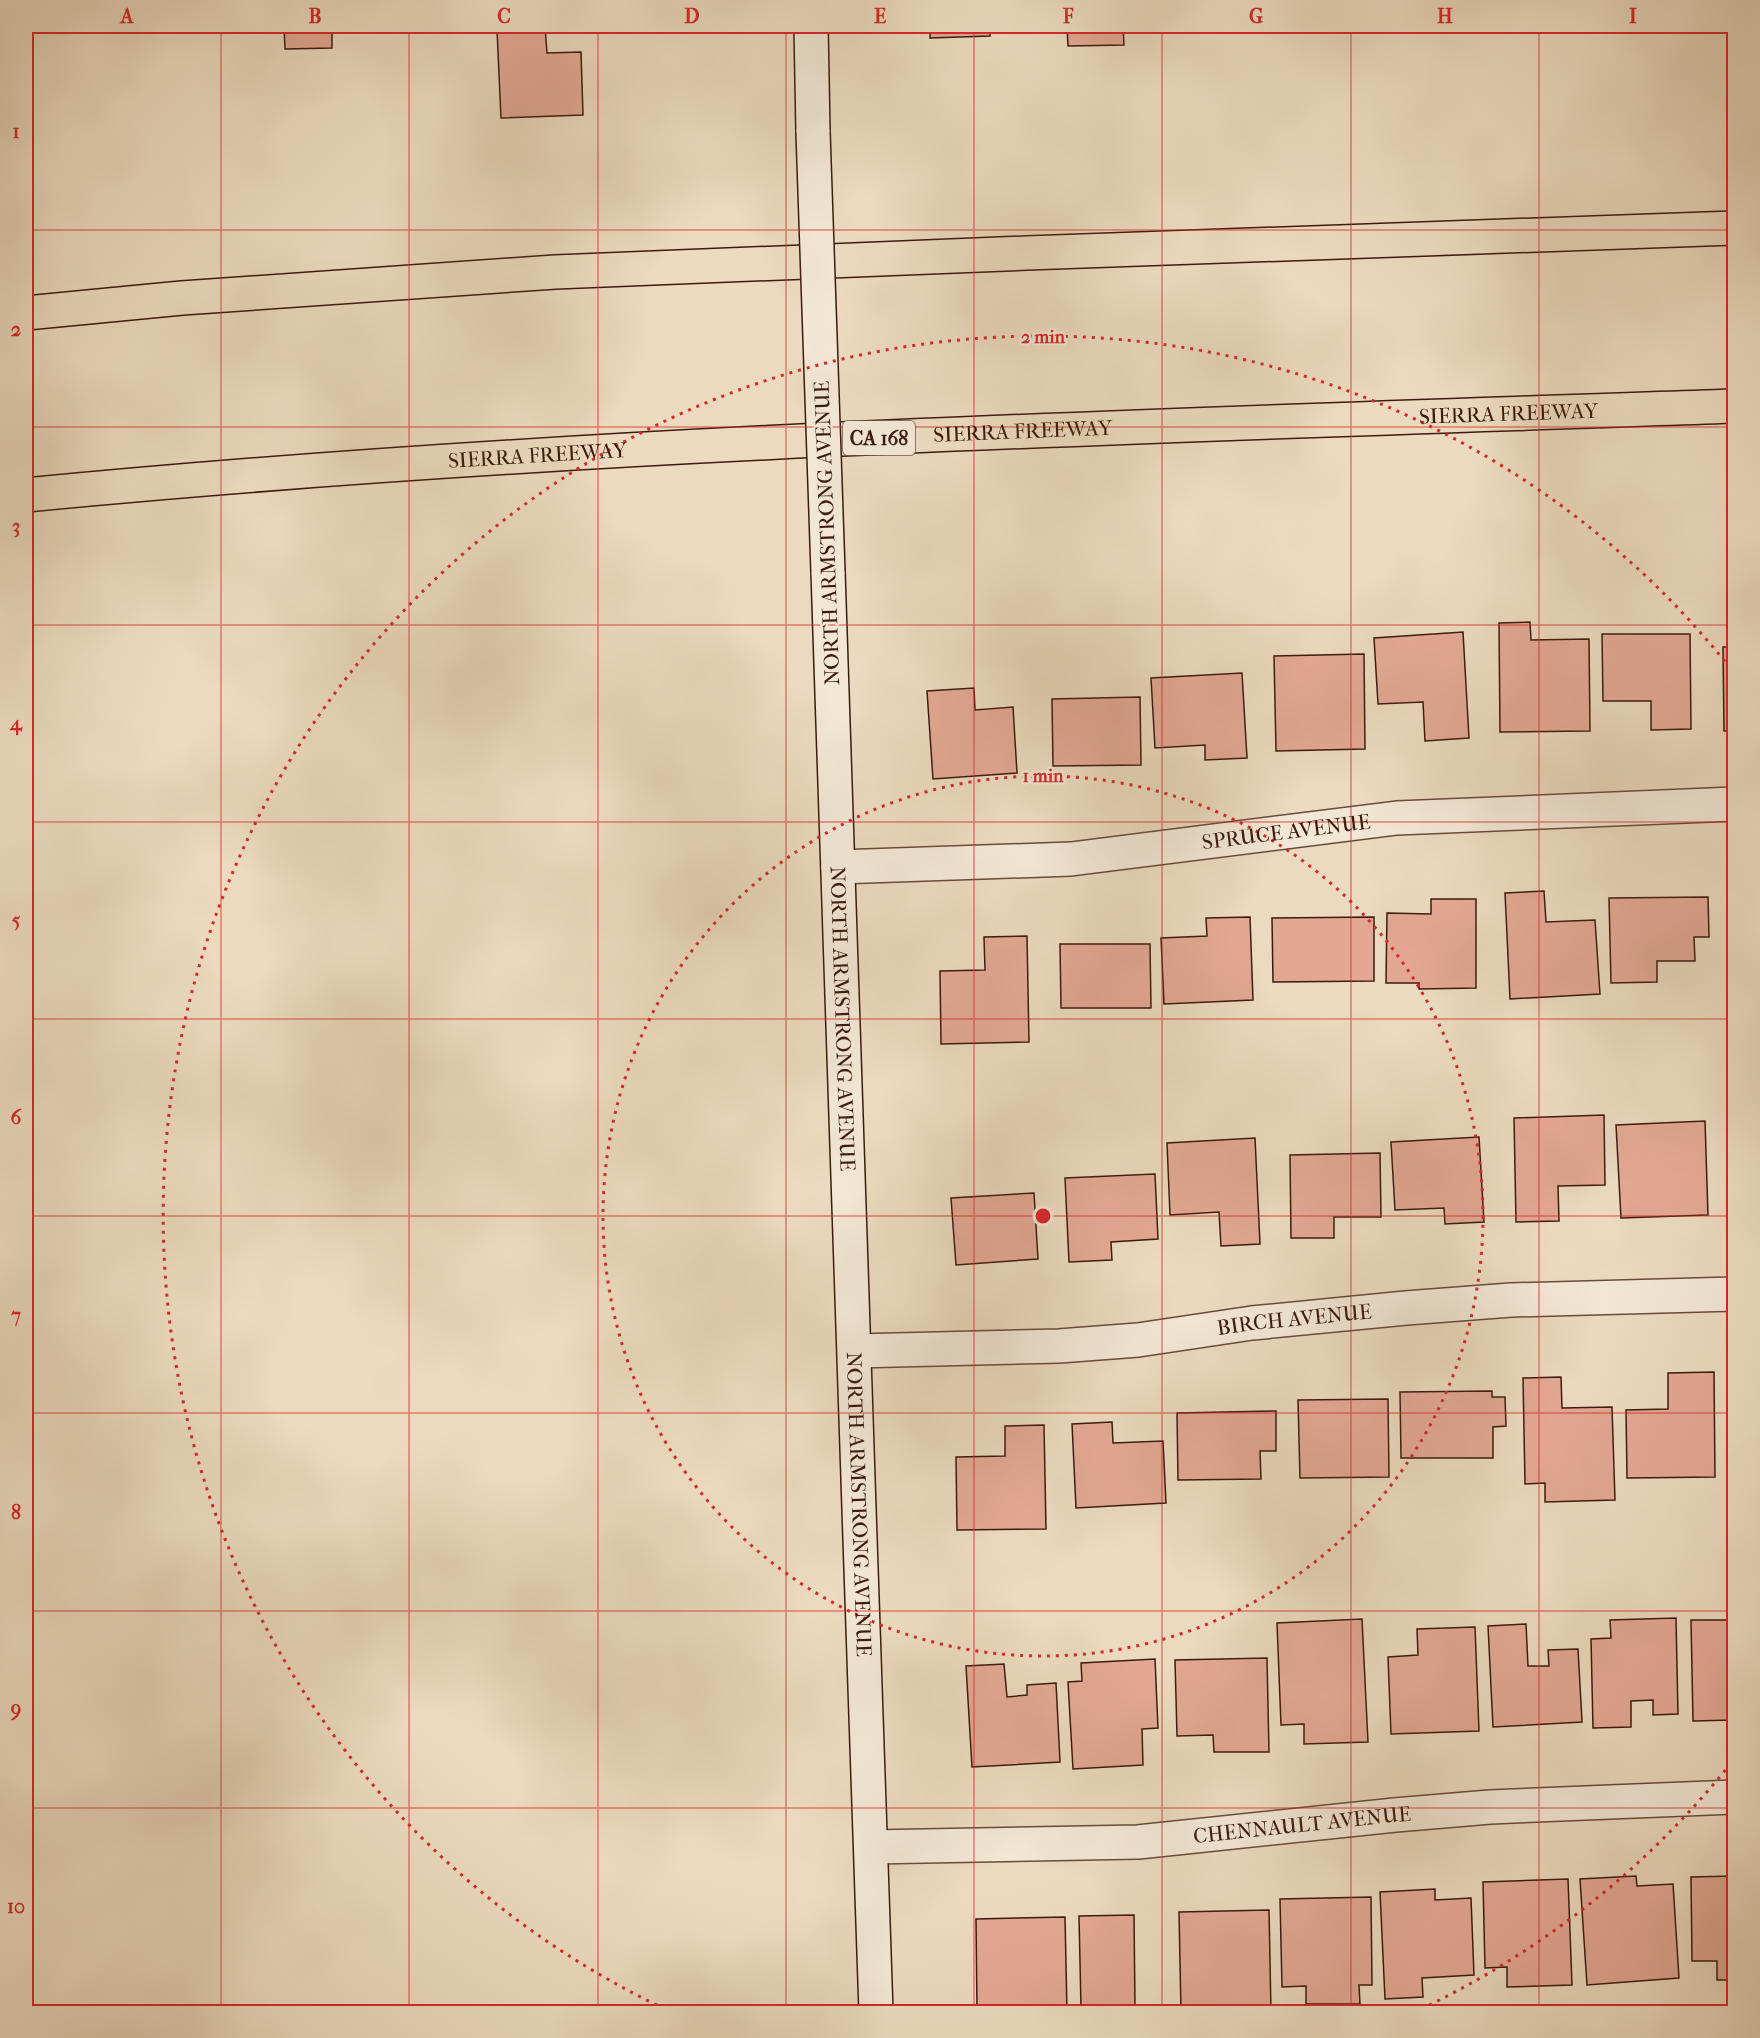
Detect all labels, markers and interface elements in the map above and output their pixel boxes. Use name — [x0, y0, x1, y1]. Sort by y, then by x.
text: A — [119, 5, 135, 28]
text: B — [308, 5, 322, 28]
text: C — [497, 5, 511, 28]
text: D — [684, 5, 700, 28]
text: E — [874, 5, 886, 28]
text: F — [1062, 5, 1074, 28]
text: G — [1249, 5, 1263, 28]
text: H — [1437, 5, 1453, 28]
text: I — [1629, 5, 1637, 28]
text: 1 — [12, 120, 20, 143]
text: 2 — [11, 318, 21, 341]
text: 2 min — [1021, 327, 1065, 348]
street label: NORTH ARMSTRONG AVENUE — [810, 380, 844, 686]
street label: SIERRA FREEWAY — [1419, 399, 1599, 429]
street label: SIERRA FREEWAY — [933, 416, 1114, 447]
road number: CA 168 — [843, 421, 915, 455]
street label: SIERRA FREEWAY — [447, 438, 628, 473]
text: 3 — [12, 515, 20, 538]
text: 4 — [9, 712, 23, 736]
text: 1 min — [1022, 766, 1064, 787]
street label: SPRUCE AVENUE — [1201, 809, 1372, 854]
street label: NORTH ARMSTRONG AVENUE — [825, 866, 860, 1172]
text: 5 — [12, 909, 21, 932]
text: 6 — [11, 1106, 23, 1129]
centre of rings — [1033, 1206, 1053, 1226]
street label: BIRCH AVENUE — [1215, 1299, 1373, 1340]
text: 7 — [10, 1304, 21, 1327]
street label: NORTH ARMSTRONG AVENUE — [842, 1352, 876, 1658]
text: 8 — [11, 1501, 21, 1524]
text: 9 — [10, 1698, 21, 1721]
street label: CHENNAULT AVENUE — [1192, 1802, 1412, 1848]
text: 10 — [7, 1895, 25, 1918]

